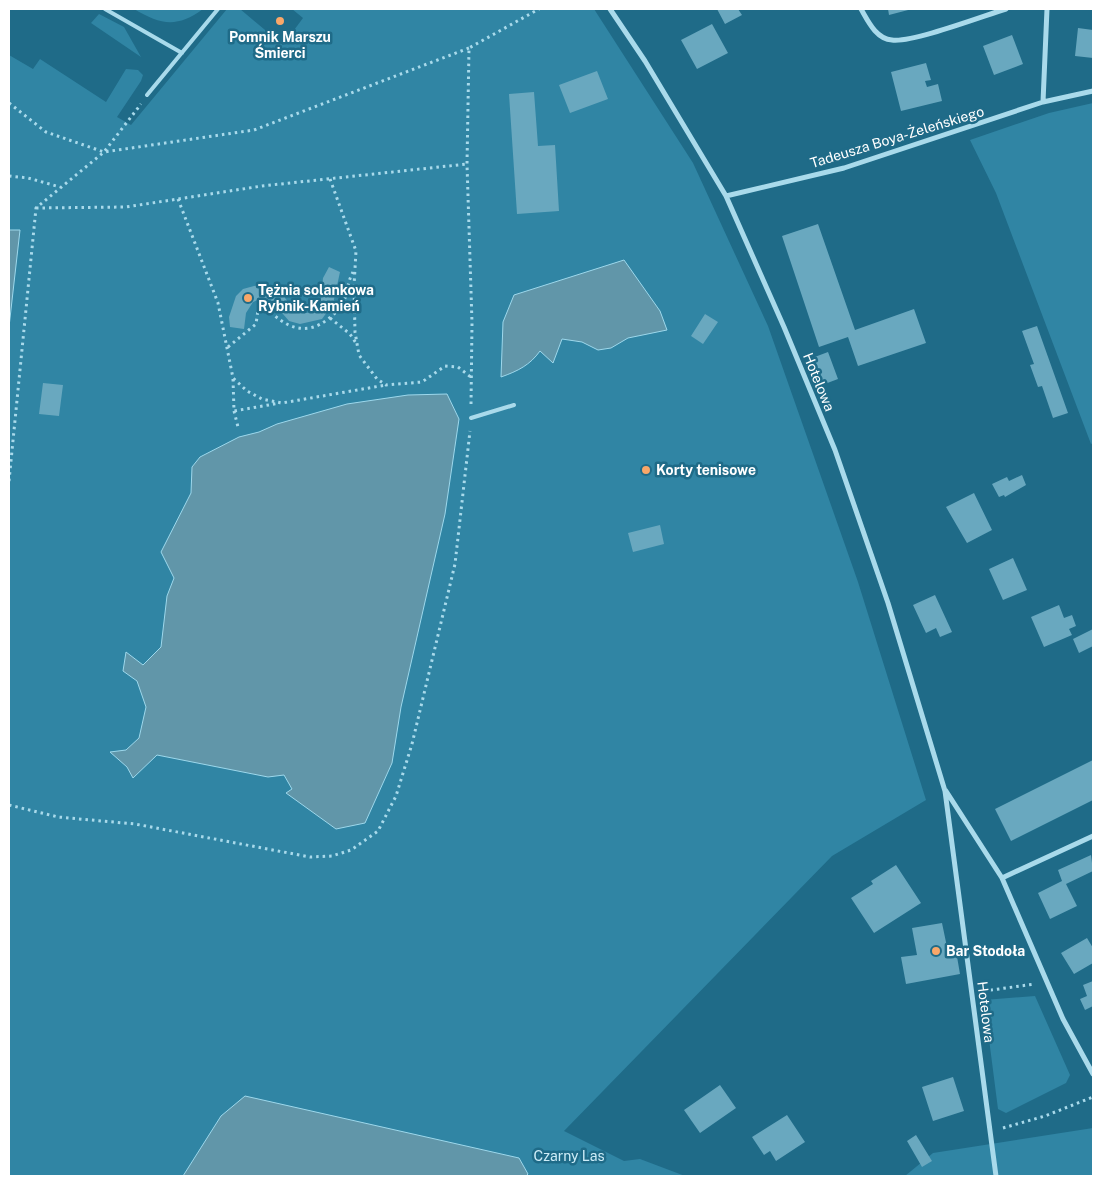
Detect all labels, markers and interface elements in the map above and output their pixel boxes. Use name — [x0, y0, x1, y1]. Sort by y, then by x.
marker: Pomnik Marszu Śmierci — [274, 15, 286, 27]
place label: Pomnik Marszu Śmierci — [229, 29, 331, 61]
street label: Tadeusza Boya-Żeleńskiego — [808, 101, 986, 171]
place label: Tężnia solankowa Rybnik-Kamień — [258, 282, 374, 314]
marker: Tężnia solankowa Rybnik-Kamień — [242, 292, 254, 304]
street label: Hotelowa — [800, 350, 838, 414]
place label: Korty tenisowe — [656, 462, 756, 478]
marker: Korty tenisowe — [640, 464, 652, 476]
place label: Bar Stodoła — [946, 943, 1025, 959]
marker: Bar Stodoła — [930, 945, 942, 957]
street label: Hotelowa — [974, 980, 998, 1044]
park label: Czarny Las — [534, 1148, 604, 1164]

